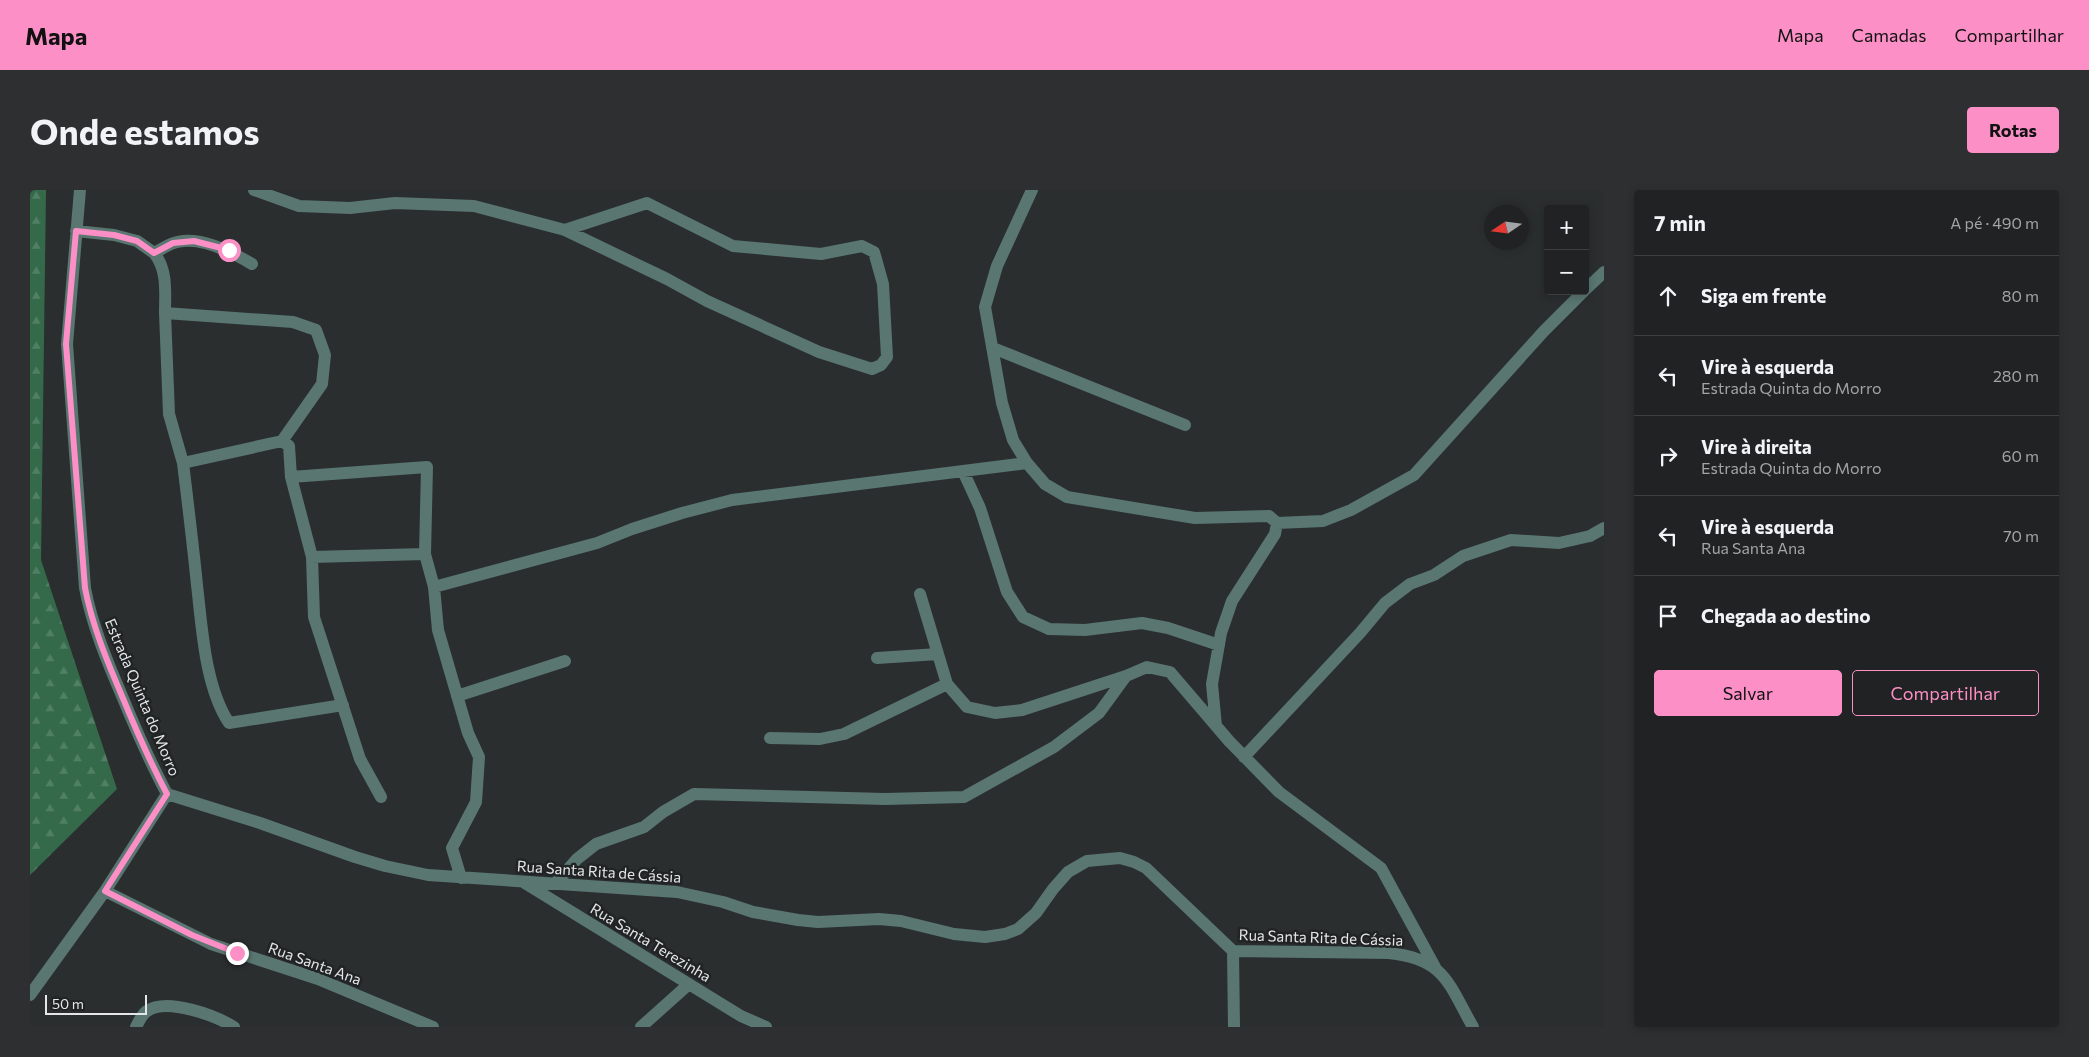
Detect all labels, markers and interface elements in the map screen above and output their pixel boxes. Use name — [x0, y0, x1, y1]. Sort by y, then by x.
text: Mapa — [25, 21, 87, 50]
text: Mapa — [1777, 24, 1824, 46]
text: Camadas — [1852, 24, 1926, 46]
text: Compartilhar — [1954, 24, 2064, 46]
button: Rotas — [1967, 107, 2059, 153]
text: Onde estamos — [30, 109, 260, 152]
north arrow — [1484, 205, 1529, 250]
map controls — [1544, 205, 1589, 295]
button: + — [1544, 205, 1589, 250]
text: 7 min — [1654, 210, 1706, 235]
text: A pé · 490 m — [1950, 213, 2039, 232]
route start — [218, 239, 241, 262]
button: − — [1544, 250, 1589, 295]
icon: ahead — [1654, 282, 1682, 310]
text: Siga em frente — [1701, 284, 1826, 307]
text: 80 m — [2002, 286, 2039, 305]
text: Vire à esquerda — [1701, 355, 1834, 378]
icon: left — [1654, 362, 1682, 390]
text: 280 m — [1993, 366, 2039, 385]
text: Estrada Quinta do Morro — [1701, 378, 1882, 397]
text: Vire à direita — [1701, 435, 1812, 458]
icon: right — [1654, 442, 1682, 470]
text: 60 m — [2002, 446, 2039, 465]
text: Estrada Quinta do Morro — [1701, 458, 1882, 477]
text: Vire à esquerda — [1701, 515, 1834, 538]
icon: left — [1654, 522, 1682, 550]
text: 70 m — [2003, 526, 2039, 545]
text: Rua Santa Ana — [1701, 538, 1806, 557]
icon: arrive — [1654, 602, 1682, 630]
text: Chegada ao destino — [1701, 604, 1871, 627]
street label: Estrada Quinta do Morro — [102, 616, 184, 778]
button: Salvar — [1654, 670, 1842, 716]
button: Compartilhar — [1852, 670, 2039, 716]
street label: Rua Santa Rita de Cássia — [516, 856, 682, 886]
street label: Rua Santa Terezinha — [587, 899, 715, 985]
street label: Rua Santa Rita de Cássia — [1238, 925, 1404, 949]
street label: Rua Santa Ana — [266, 938, 364, 988]
route end — [226, 942, 249, 965]
scale bar — [45, 992, 148, 1015]
text: 50 m — [52, 995, 84, 1012]

